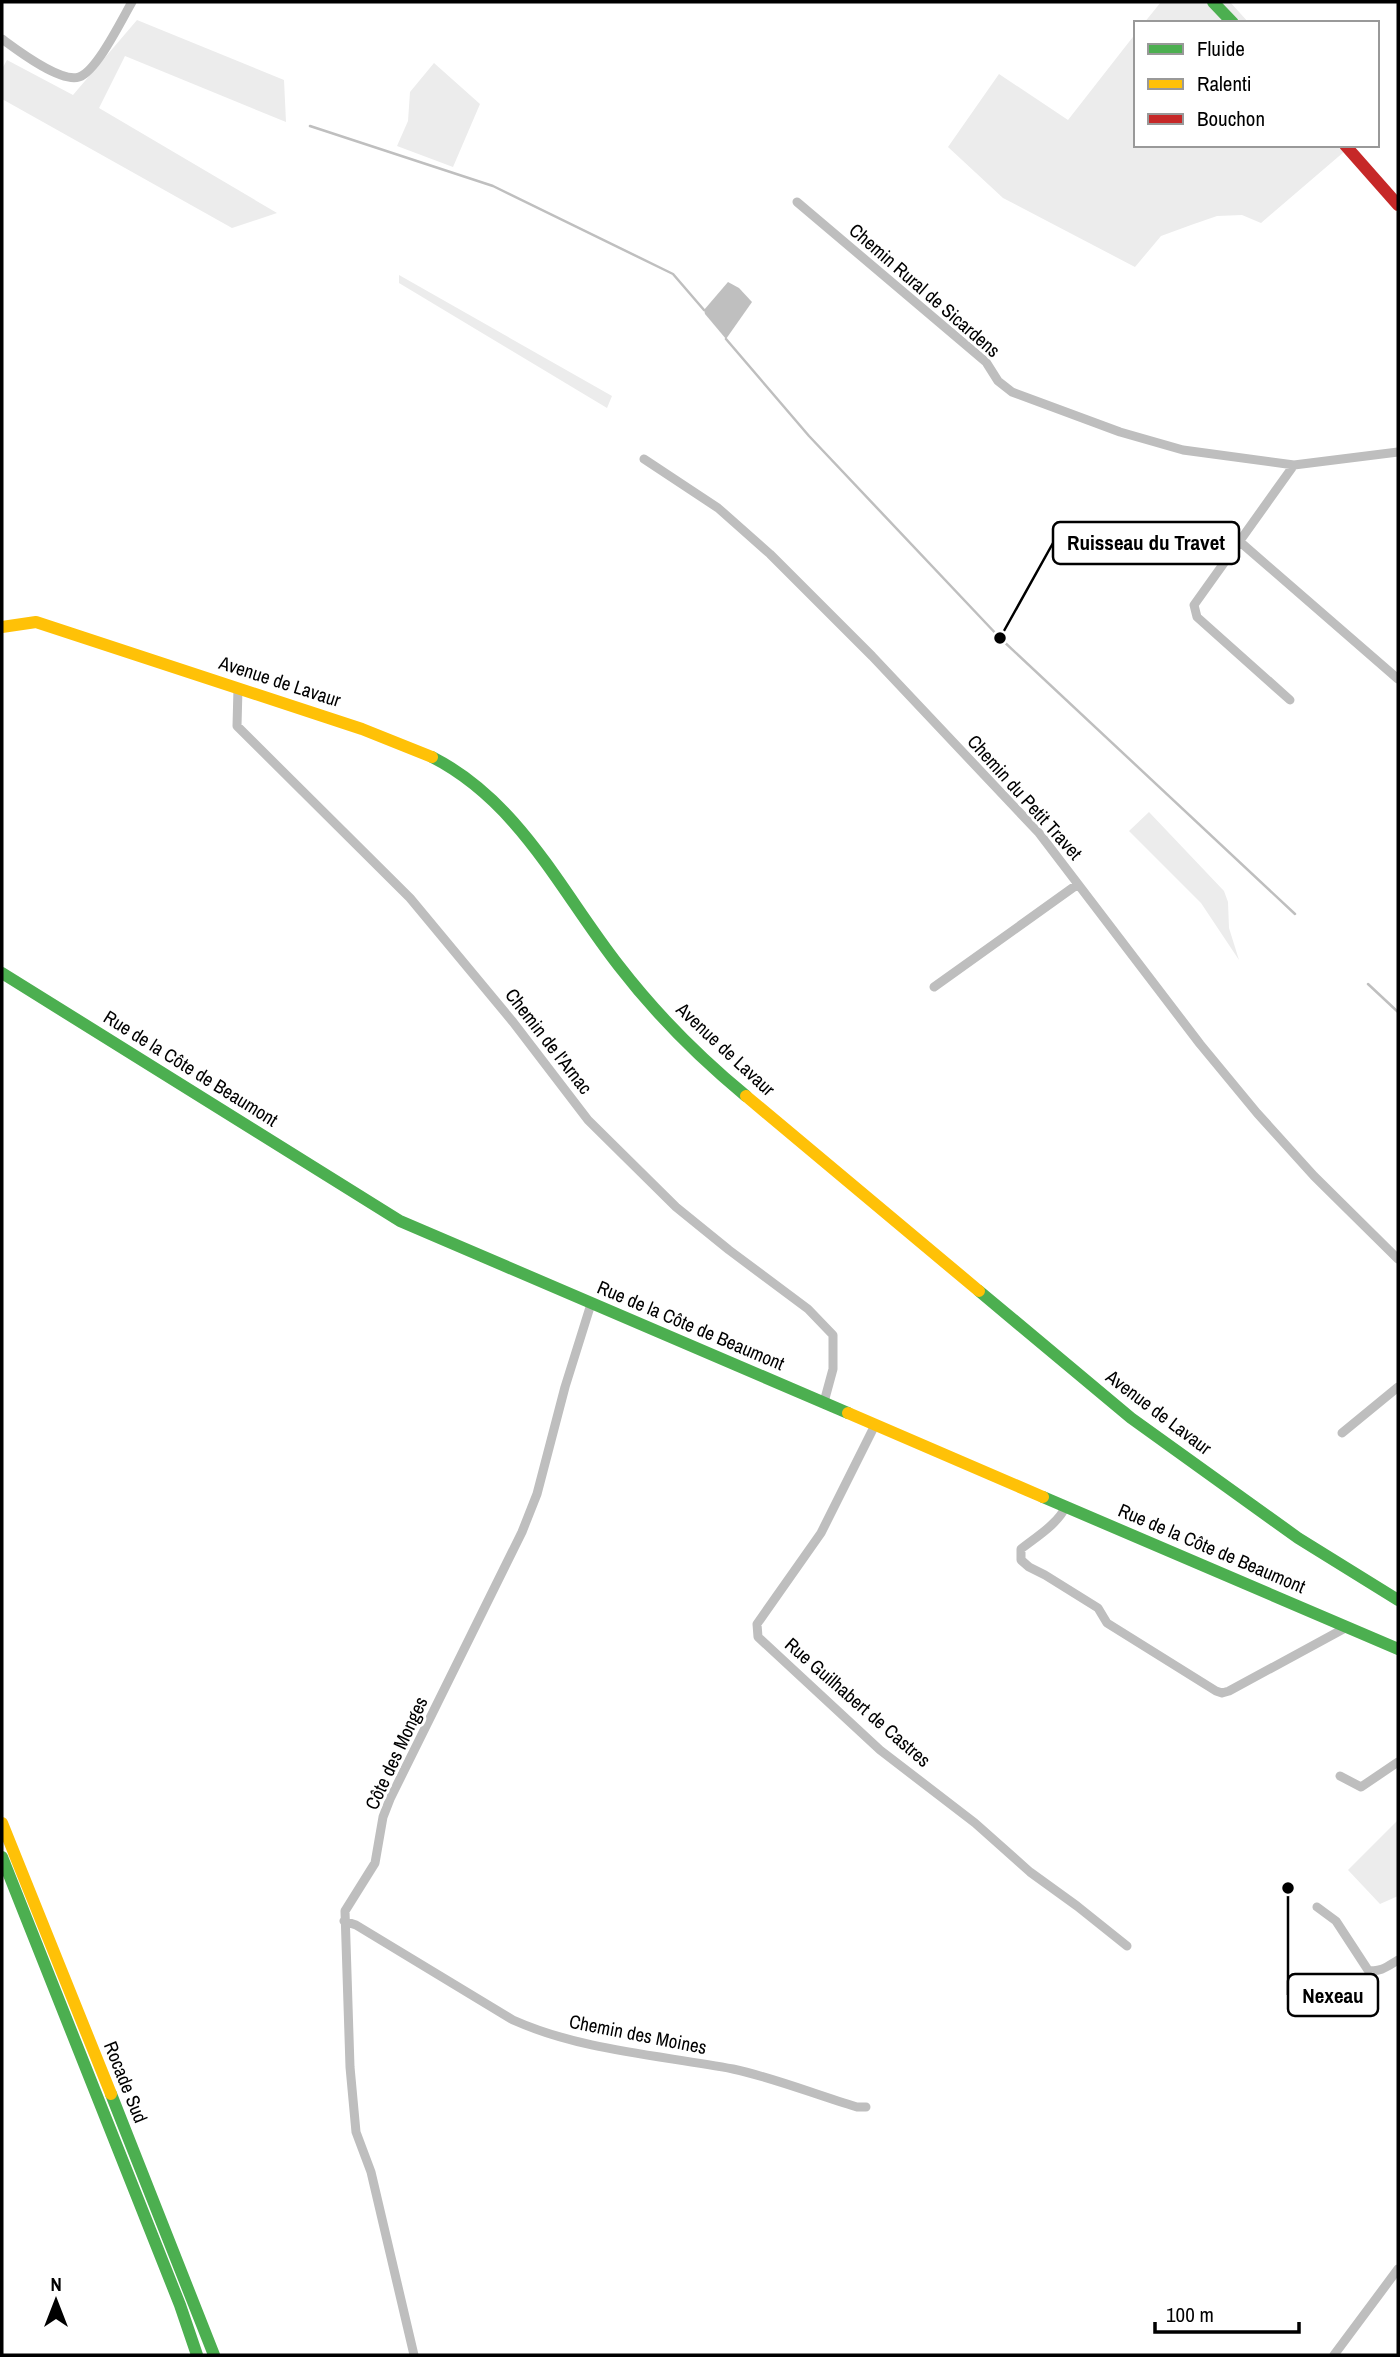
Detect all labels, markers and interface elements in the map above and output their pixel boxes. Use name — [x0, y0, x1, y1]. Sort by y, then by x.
legend — [1134, 21, 1379, 147]
text: Fluide — [1197, 34, 1245, 63]
text: Ralenti — [1197, 69, 1252, 98]
text: Bouchon — [1197, 104, 1265, 133]
street label: Chemin Rural de Sicardens — [844, 217, 1006, 363]
callout: Ruisseau du Travet — [1053, 522, 1239, 564]
text: Ruisseau du Travet — [1067, 528, 1225, 557]
street label: Avenue de Lavaur — [215, 649, 345, 713]
street label: Chemin du Petit Travet — [962, 729, 1089, 866]
street label: Chemin de l'Arnac — [499, 983, 599, 1099]
street label: Avenue de Lavaur — [670, 996, 782, 1102]
street label: Rue de la Côte de Beaumont — [99, 1004, 284, 1133]
street label: Rue de la Côte de Beaumont — [593, 1274, 789, 1376]
street label: Avenue de Lavaur — [1100, 1363, 1218, 1461]
street label: Rue de la Côte de Beaumont — [1114, 1497, 1310, 1599]
street label: Rue Guilhabert de Castres — [780, 1631, 937, 1773]
street label: Côte des Monges — [358, 1692, 434, 1814]
callout: Nexeau — [1288, 1974, 1378, 2016]
text: Nexeau — [1302, 1981, 1364, 2010]
street label: Chemin des Moines — [567, 2008, 709, 2060]
street label: Rocade Sud — [98, 2037, 154, 2127]
north arrow — [21, 2266, 91, 2336]
text: N — [50, 2271, 62, 2297]
scale bar — [1155, 2290, 1298, 2334]
text: 100 m — [1166, 2300, 1214, 2329]

